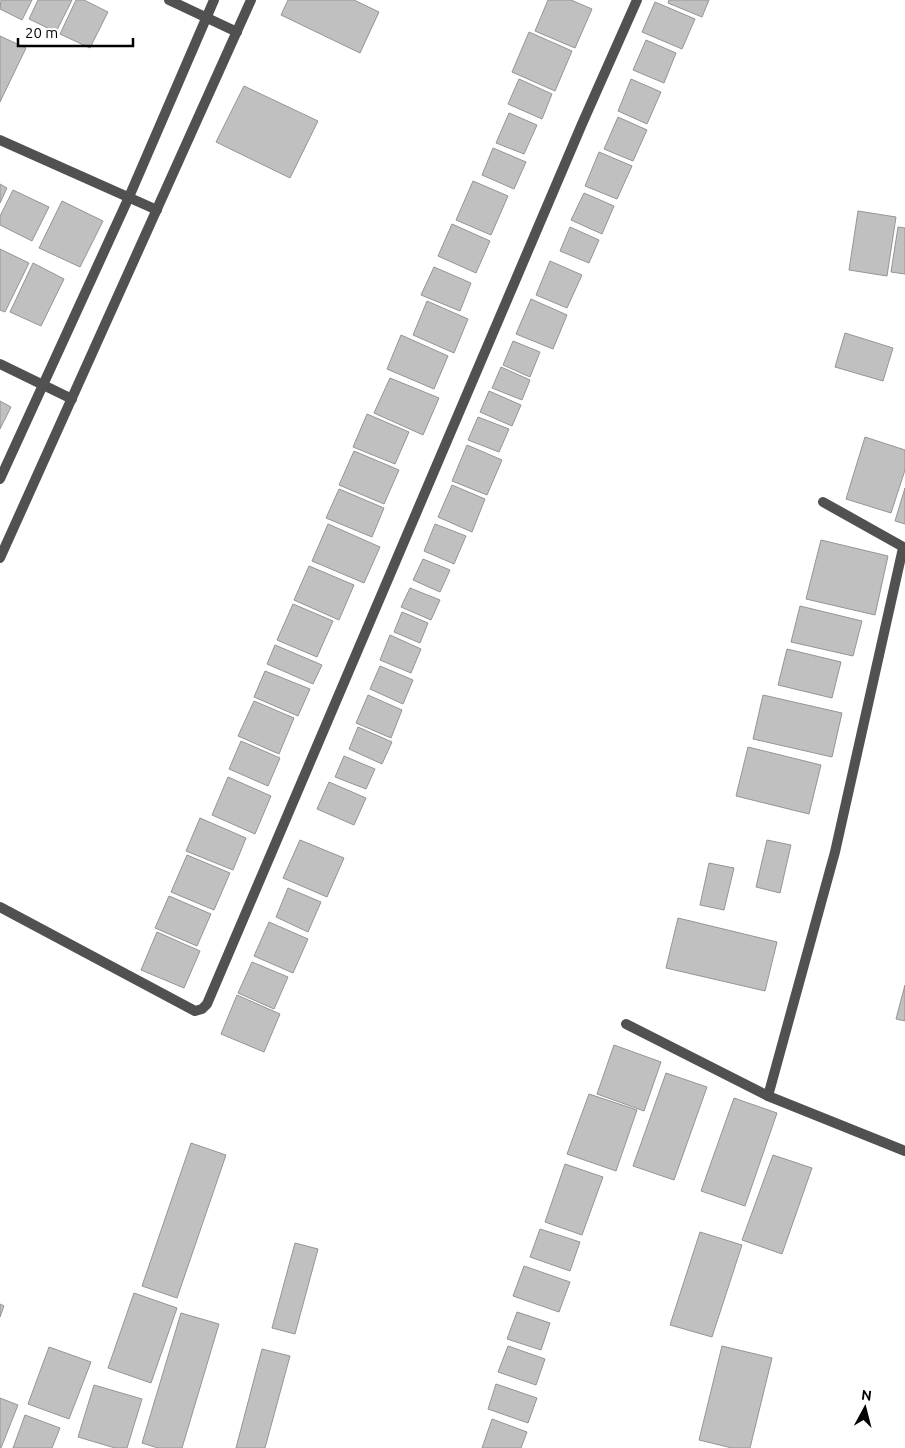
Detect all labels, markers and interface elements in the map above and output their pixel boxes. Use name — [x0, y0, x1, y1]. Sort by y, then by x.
scale bar — [18, 15, 132, 47]
text: 20 m — [25, 24, 58, 41]
north arrow — [840, 1383, 890, 1433]
text: N — [860, 1387, 873, 1404]

